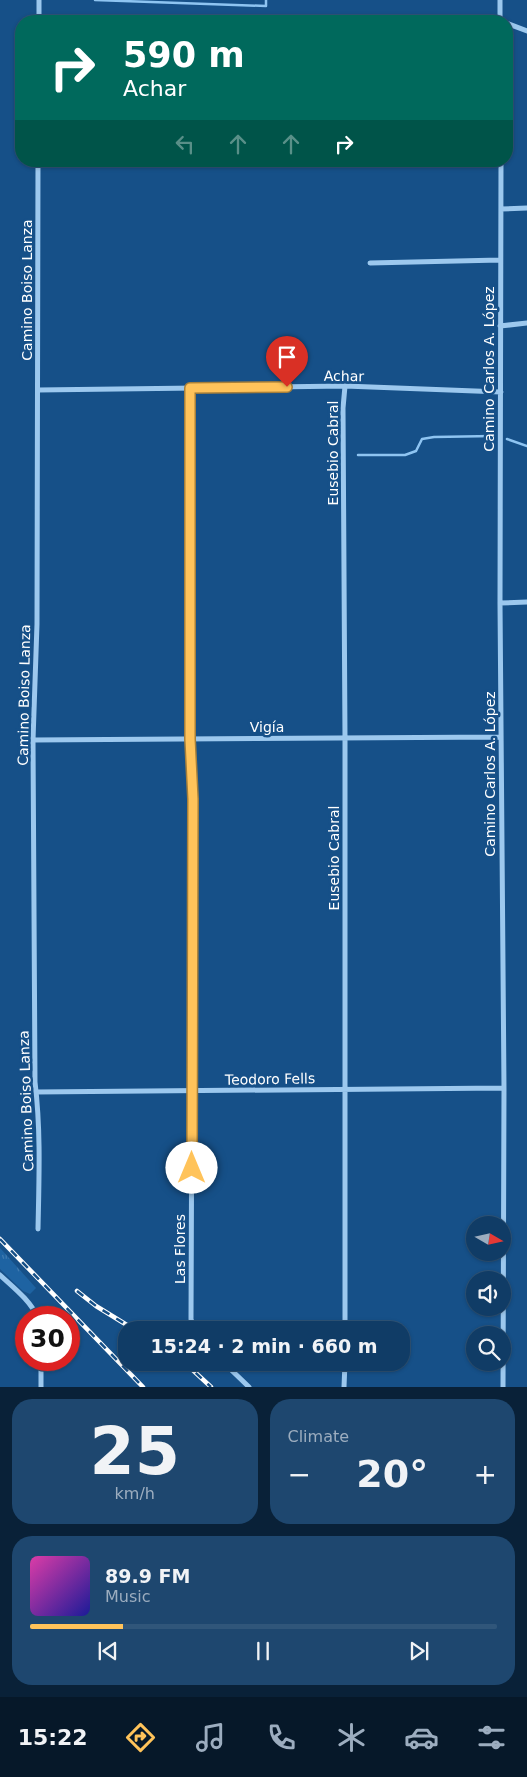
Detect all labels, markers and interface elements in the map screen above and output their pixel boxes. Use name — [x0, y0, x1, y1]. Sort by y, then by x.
icon: right — [40, 35, 105, 100]
text: 590 m — [123, 35, 245, 75]
text: Achar — [123, 76, 186, 101]
icon: left — [171, 130, 199, 158]
icon: ahead — [224, 130, 252, 158]
icon: ahead — [277, 130, 305, 158]
icon: right — [330, 130, 358, 158]
street label: Camino Boiso Lanza — [19, 219, 35, 361]
street label: Camino Carlos A. López — [481, 286, 497, 452]
pin — [266, 336, 308, 387]
icon: arrive — [273, 343, 301, 371]
street label: Achar — [324, 368, 364, 384]
street label: Eusebio Cabral — [325, 401, 341, 505]
street label: Camino Boiso Lanza — [15, 624, 33, 766]
street label: Camino Carlos A. López — [482, 691, 498, 857]
street label: Vigía — [250, 719, 284, 735]
street label: Eusebio Cabral — [326, 806, 342, 910]
street label: Camino Boiso Lanza — [16, 1030, 36, 1172]
street label: Teodoro Fells — [224, 1070, 315, 1088]
position arrow — [165, 1141, 217, 1193]
street label: Las Flores — [172, 1214, 188, 1284]
north arrow — [466, 1216, 511, 1261]
map controls — [466, 1216, 511, 1371]
button: sound — [466, 1271, 511, 1316]
speed limit sign: 30 — [15, 1306, 80, 1371]
button: search — [466, 1326, 511, 1371]
text: 15:24 · 2 min · 660 m — [150, 1335, 378, 1357]
text: 25 — [90, 1414, 180, 1489]
text: Climate — [288, 1427, 349, 1446]
text: 20° — [356, 1452, 428, 1496]
text: − — [288, 1458, 311, 1491]
text: + — [474, 1458, 497, 1491]
text: km/h — [115, 1484, 155, 1503]
text: 89.9 FM — [105, 1565, 190, 1587]
text: Music — [105, 1587, 151, 1606]
icon: previous — [94, 1637, 122, 1665]
icon: pause — [249, 1637, 277, 1665]
icon: next — [405, 1637, 433, 1665]
icon: directions — [123, 1720, 158, 1755]
icon: music — [193, 1720, 228, 1755]
icon: phone — [264, 1720, 299, 1755]
icon: climate — [334, 1720, 369, 1755]
icon: car — [404, 1720, 439, 1755]
icon: filters — [474, 1720, 509, 1755]
text: 15:22 — [18, 1725, 88, 1750]

